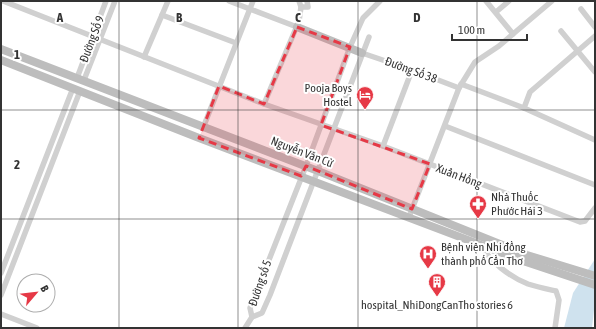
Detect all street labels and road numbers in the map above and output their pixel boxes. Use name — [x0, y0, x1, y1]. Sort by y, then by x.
street label: Đường Số 9 — [77, 13, 107, 64]
street label: Đường Số 38 — [383, 54, 439, 86]
street label: Nguyễn Văn Cừ — [269, 134, 335, 170]
street label: Xuân Hồng — [434, 161, 485, 191]
street label: Đường số 5 — [246, 258, 274, 308]

